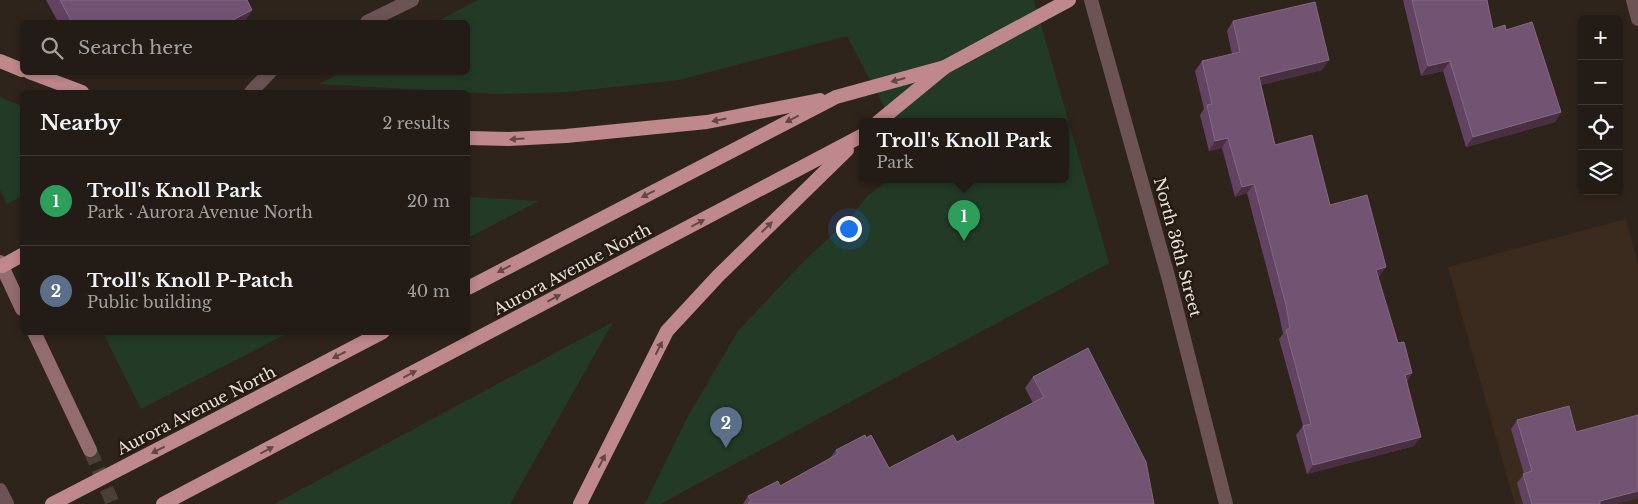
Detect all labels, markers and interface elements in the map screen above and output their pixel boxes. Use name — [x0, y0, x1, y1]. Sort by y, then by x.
map controls — [1578, 15, 1623, 195]
button: + — [1578, 15, 1623, 60]
search box — [20, 20, 470, 75]
icon: search — [38, 34, 66, 62]
text: Search here — [78, 36, 193, 59]
button: − — [1578, 60, 1623, 105]
one-way arrow — [890, 76, 905, 84]
button: locate — [1578, 105, 1623, 150]
text: Nearby — [40, 110, 121, 136]
text: 2 results — [382, 113, 450, 133]
one-way arrow — [785, 115, 800, 123]
one-way arrow — [711, 116, 727, 124]
popup — [859, 118, 1069, 183]
text: Troll's Knoll Park — [876, 129, 1052, 152]
one-way arrow — [509, 135, 525, 143]
button: layers — [1578, 150, 1623, 195]
text: Park — [876, 152, 914, 172]
street label: North 36th Street — [1150, 175, 1206, 319]
text: Troll's Knoll Park — [87, 179, 262, 202]
one-way arrow — [641, 190, 655, 198]
text: 1 — [53, 191, 59, 211]
text: 20 m — [407, 191, 450, 211]
pin: 1 — [948, 200, 980, 241]
text: Park · Aurora Avenue North — [87, 202, 313, 222]
your location — [836, 216, 862, 242]
street label: Aurora Avenue North — [489, 219, 654, 320]
one-way arrow — [691, 219, 705, 227]
one-way arrow — [761, 221, 773, 233]
one-way arrow — [497, 265, 511, 273]
text: Troll's Knoll P-Patch — [87, 269, 293, 292]
text: 2 — [51, 281, 61, 301]
text: 40 m — [407, 281, 450, 301]
text: Public building — [87, 292, 212, 312]
one-way arrow — [547, 294, 561, 302]
one-way arrow — [655, 340, 663, 355]
one-way arrow — [332, 351, 347, 359]
street label: Aurora Avenue North — [112, 361, 279, 459]
one-way arrow — [403, 370, 418, 378]
pin: 2 — [710, 407, 742, 448]
one-way arrow — [150, 446, 165, 454]
one-way arrow — [259, 446, 274, 454]
one-way arrow — [598, 453, 606, 468]

